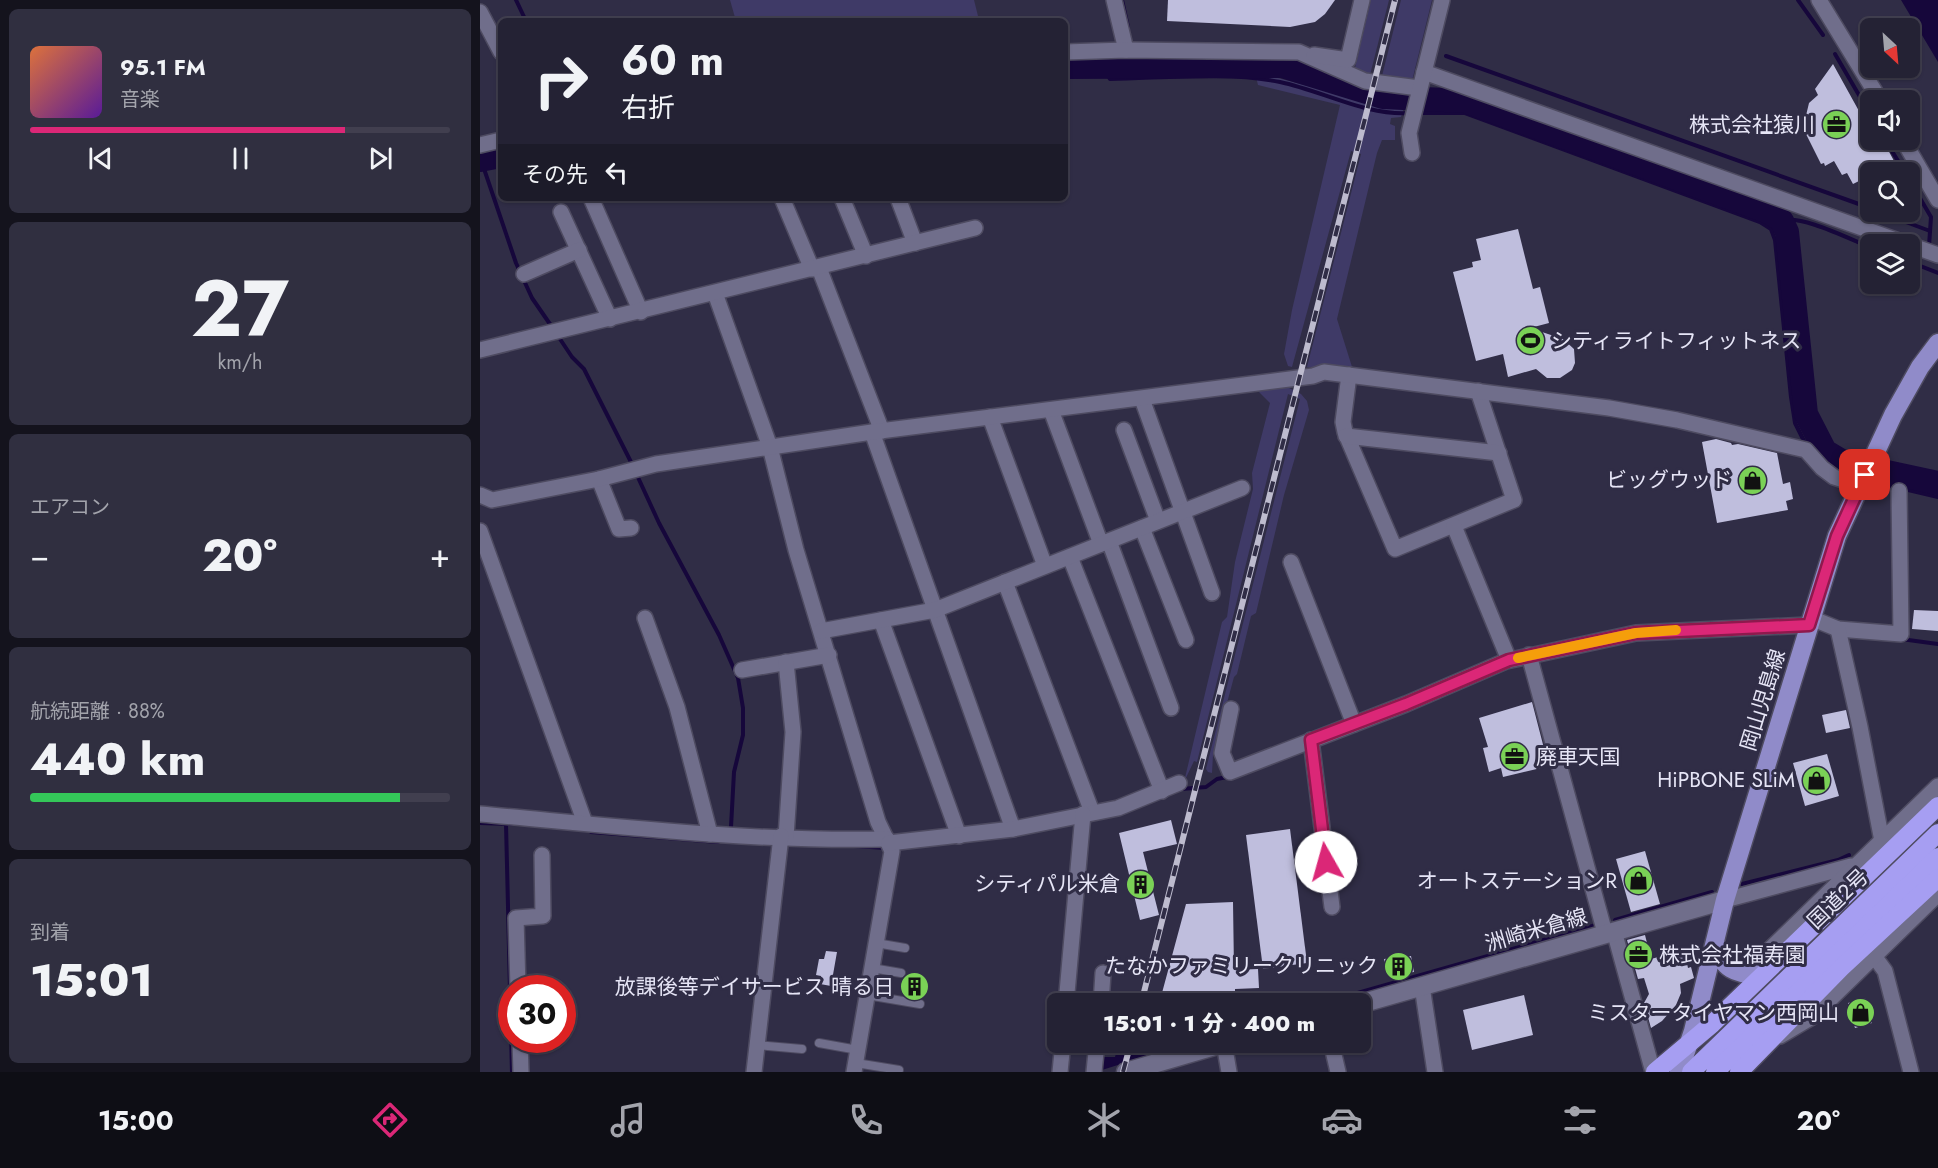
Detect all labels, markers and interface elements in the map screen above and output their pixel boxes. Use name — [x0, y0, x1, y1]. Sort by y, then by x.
north arrow — [1860, 18, 1920, 78]
map controls — [1860, 18, 1920, 294]
text: 60 m — [621, 30, 724, 91]
icon: right — [522, 42, 600, 120]
text: 95.1 FM — [120, 51, 206, 83]
text: 音楽 — [120, 85, 160, 114]
text: 右折 — [621, 88, 675, 127]
button: sound — [1860, 90, 1920, 150]
office icon: 株式会社猿川 — [1820, 109, 1852, 141]
place label: 株式会社猿川 — [1689, 110, 1815, 140]
icon: previous — [84, 142, 117, 175]
icon: pause — [224, 142, 257, 175]
icon: next — [364, 142, 397, 175]
icon: left — [600, 156, 633, 189]
text: その先 — [522, 158, 588, 190]
button: search — [1860, 162, 1920, 222]
button: layers — [1860, 234, 1920, 294]
text: 27 — [191, 253, 289, 365]
sports icon: シティライトフィットネス — [1514, 325, 1546, 357]
place label: シティライトフィットネス — [1551, 326, 1801, 356]
text: km/h — [217, 348, 263, 377]
pin — [1839, 449, 1890, 500]
icon: arrive — [1848, 458, 1881, 491]
shop icon: ビッグウッド — [1737, 464, 1769, 496]
place label: ビッグウッド — [1606, 465, 1732, 495]
text: エアコン — [30, 493, 110, 522]
text: 20° — [202, 523, 277, 588]
text: − — [30, 532, 49, 579]
text: + — [430, 532, 450, 579]
street label: 岡山児島線 — [1733, 645, 1793, 755]
text: 航続距離 · 88% — [30, 697, 165, 726]
text: 440 km — [30, 727, 205, 792]
office icon: 廃車天国 — [1499, 741, 1531, 773]
place label: 廃車天国 — [1536, 742, 1620, 772]
shop icon: HiPBONE SLiM — [1800, 764, 1832, 796]
place label: HiPBONE SLiM — [1657, 765, 1795, 795]
position arrow — [1294, 830, 1358, 894]
street label: 国道2号 — [1801, 862, 1875, 936]
shop icon: オートステーションR — [1622, 865, 1654, 897]
place label: オートステーションR — [1417, 866, 1617, 896]
building icon: シティパル米倉 — [1125, 868, 1157, 900]
place label: シティパル米倉 — [974, 869, 1120, 899]
street label: 洲崎米倉線 — [1481, 901, 1591, 959]
text: 到着 — [30, 918, 70, 947]
office icon: 株式会社福寿園 — [1622, 939, 1654, 971]
place label: 株式会社福寿園 — [1659, 940, 1806, 970]
text: 15:01 — [30, 948, 153, 1013]
building icon: たなかファミリークリニック — [1383, 950, 1415, 982]
place label: たなかファミリークリニック — [1105, 951, 1378, 981]
building icon: 放課後等デイサービス 晴る日 — [899, 971, 931, 1003]
place label: 放課後等デイサービス 晴る日 — [615, 972, 894, 1002]
speed limit sign: 30 — [498, 975, 576, 1053]
shop icon: ミスタータイヤマン西岡山 — [1844, 997, 1876, 1029]
place label: ミスタータイヤマン西岡山 — [1588, 998, 1839, 1028]
text: 15:01 · 1 分 · 400 m — [1103, 1007, 1315, 1039]
icon: directions — [369, 1099, 411, 1141]
icon: music — [607, 1099, 649, 1141]
icon: phone — [845, 1099, 887, 1141]
icon: climate — [1083, 1099, 1125, 1141]
icon: car — [1321, 1099, 1363, 1141]
icon: filters — [1559, 1099, 1601, 1141]
text: 15:00 — [98, 1101, 174, 1140]
text: 20° — [1796, 1101, 1840, 1140]

